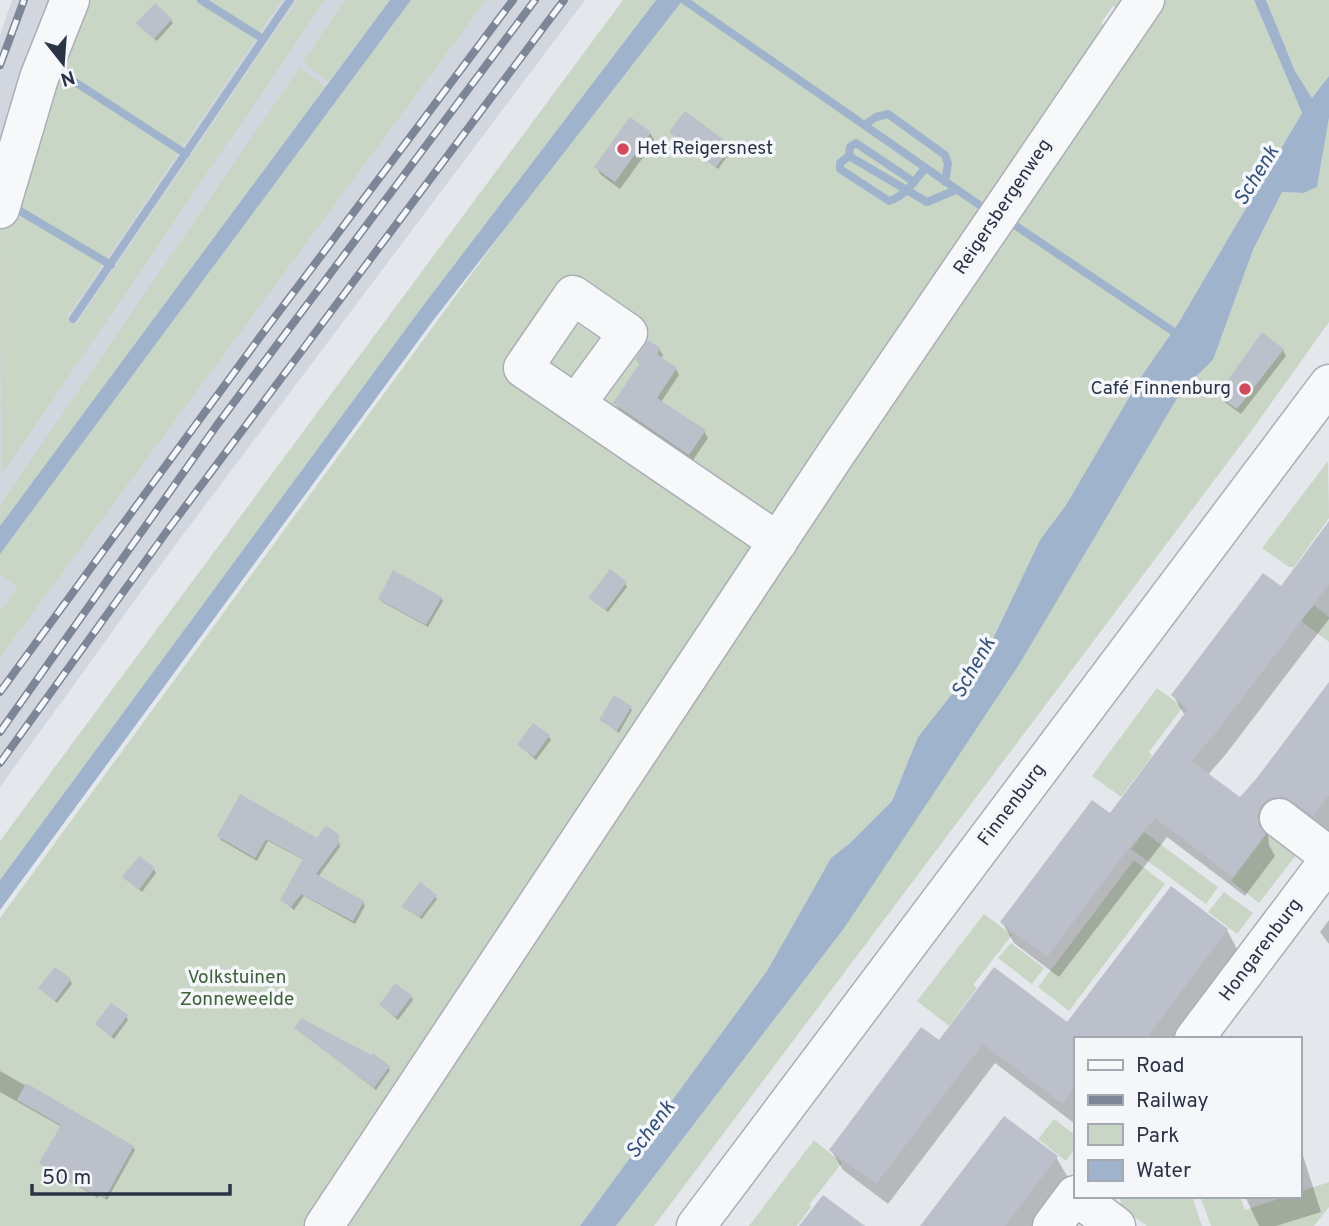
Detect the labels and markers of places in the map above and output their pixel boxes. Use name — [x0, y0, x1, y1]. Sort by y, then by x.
place label: Het Reigersnest — [637, 137, 773, 161]
marker: Het Reigersnest — [615, 141, 631, 157]
place label: Café Finnenburg — [1091, 377, 1231, 401]
marker: Café Finnenburg — [1237, 381, 1253, 397]

